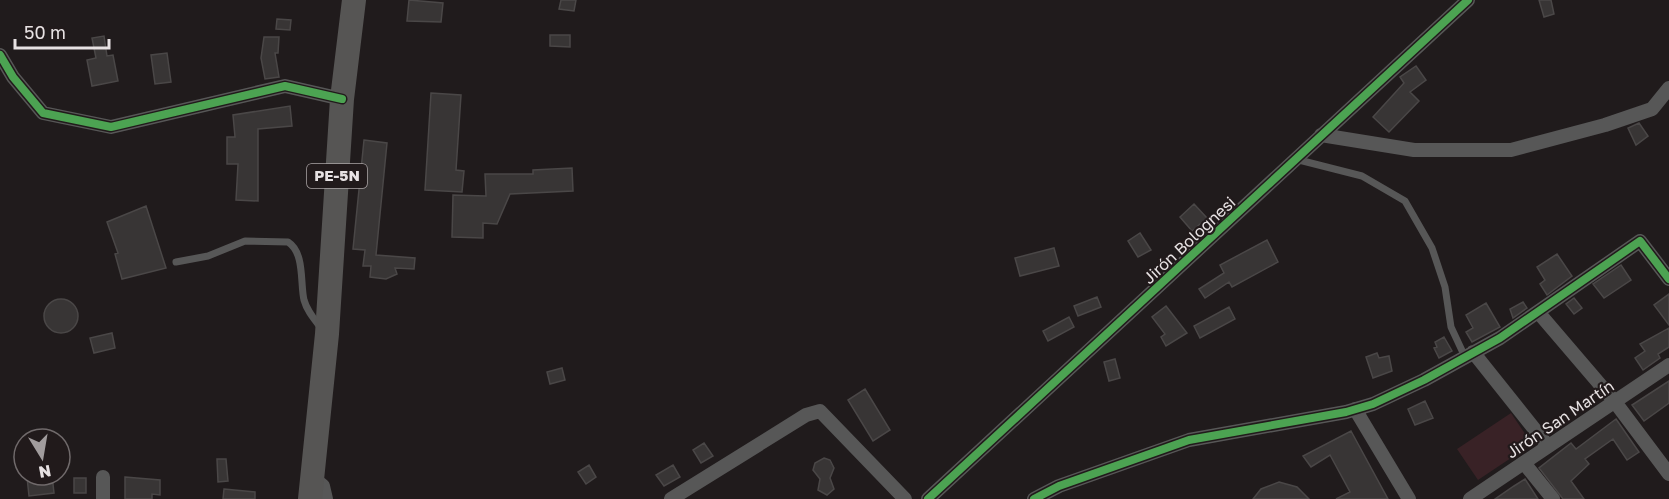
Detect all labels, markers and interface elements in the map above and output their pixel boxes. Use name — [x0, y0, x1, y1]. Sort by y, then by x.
scale bar — [15, 12, 110, 50]
text: 50 m — [24, 21, 66, 43]
road number: PE-5N — [307, 164, 367, 188]
street label: Jirón Bolognesi — [1139, 192, 1239, 288]
street label: Jirón San Martín — [1502, 376, 1618, 462]
north arrow — [12, 427, 72, 487]
text: N — [37, 461, 53, 483]

